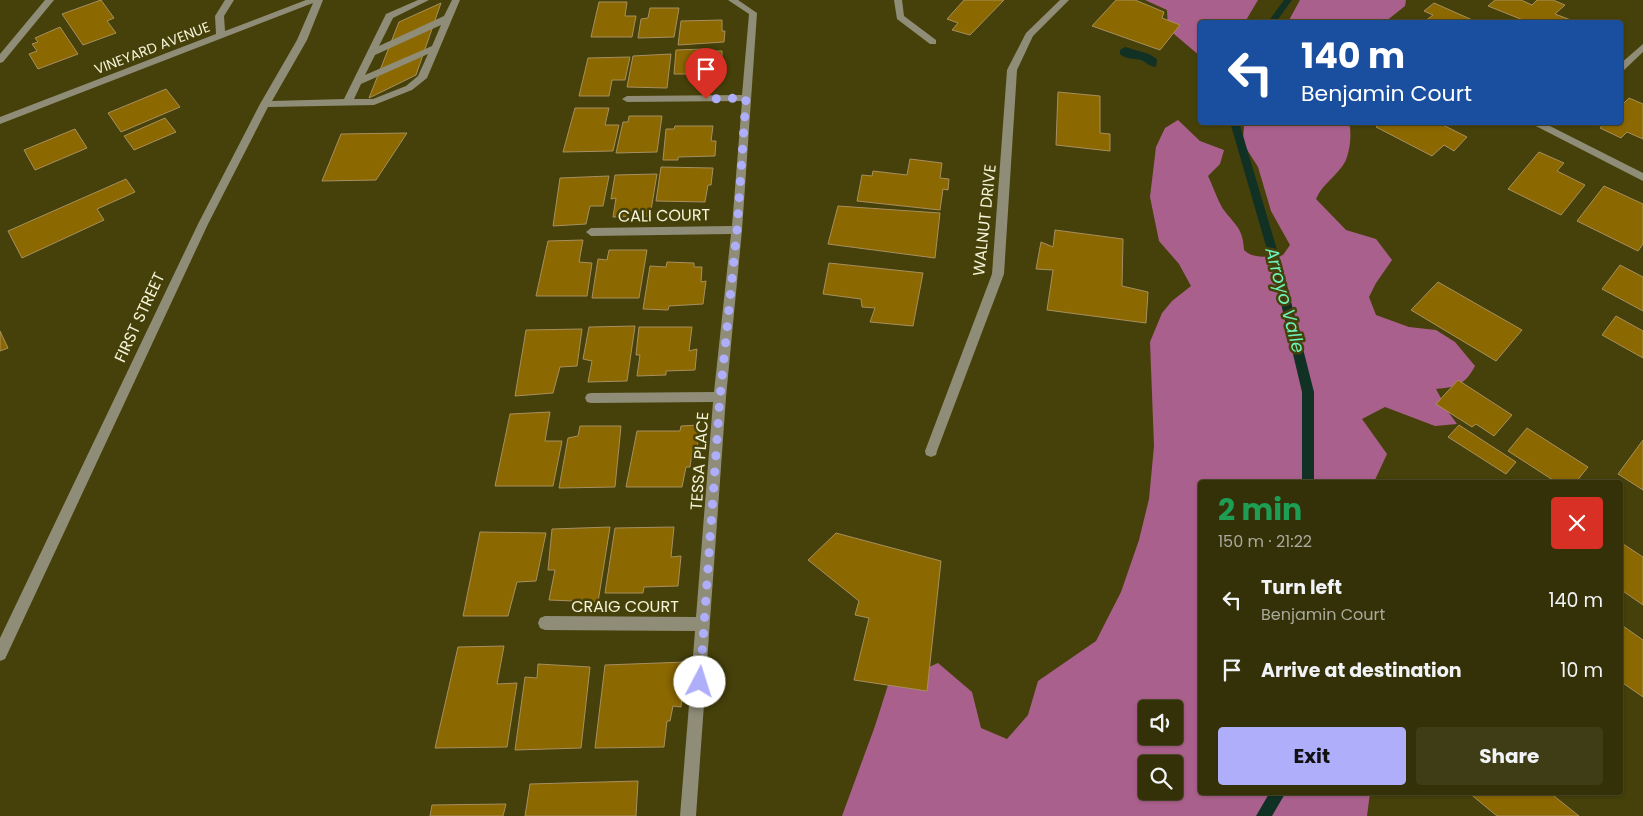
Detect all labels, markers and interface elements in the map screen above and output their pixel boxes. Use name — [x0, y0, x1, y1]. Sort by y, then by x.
street label: VINEYARD AVENUE — [91, 17, 213, 79]
text: 140 m — [1301, 31, 1405, 80]
icon: left — [1218, 40, 1283, 105]
pin — [685, 48, 727, 99]
icon: arrive — [692, 55, 720, 83]
text: Benjamin Court — [1301, 78, 1472, 109]
street label: WALNUT DRIVE — [967, 163, 1002, 277]
street label: CALI COURT — [618, 203, 711, 228]
water label: Arroyo Valle — [1259, 243, 1312, 355]
street label: FIRST STREET — [109, 268, 170, 366]
street label: TESSA PLACE — [685, 411, 714, 511]
text: 2 min — [1218, 488, 1302, 531]
button: close — [1551, 497, 1603, 549]
text: 150 m · 21:22 — [1218, 530, 1312, 553]
text: Turn left — [1261, 574, 1342, 601]
icon: left — [1218, 586, 1246, 614]
text: 140 m — [1548, 587, 1603, 614]
street label: CRAIG COURT — [571, 595, 679, 618]
text: Benjamin Court — [1261, 603, 1385, 626]
position arrow — [673, 655, 725, 707]
icon: arrive — [1218, 656, 1246, 684]
text: Arrive at destination — [1261, 657, 1462, 684]
text: 10 m — [1560, 657, 1603, 684]
map controls — [1138, 700, 1183, 800]
button: sound — [1138, 700, 1183, 745]
button: Exit — [1218, 727, 1406, 785]
button: Share — [1416, 727, 1603, 785]
button: search — [1138, 755, 1183, 800]

